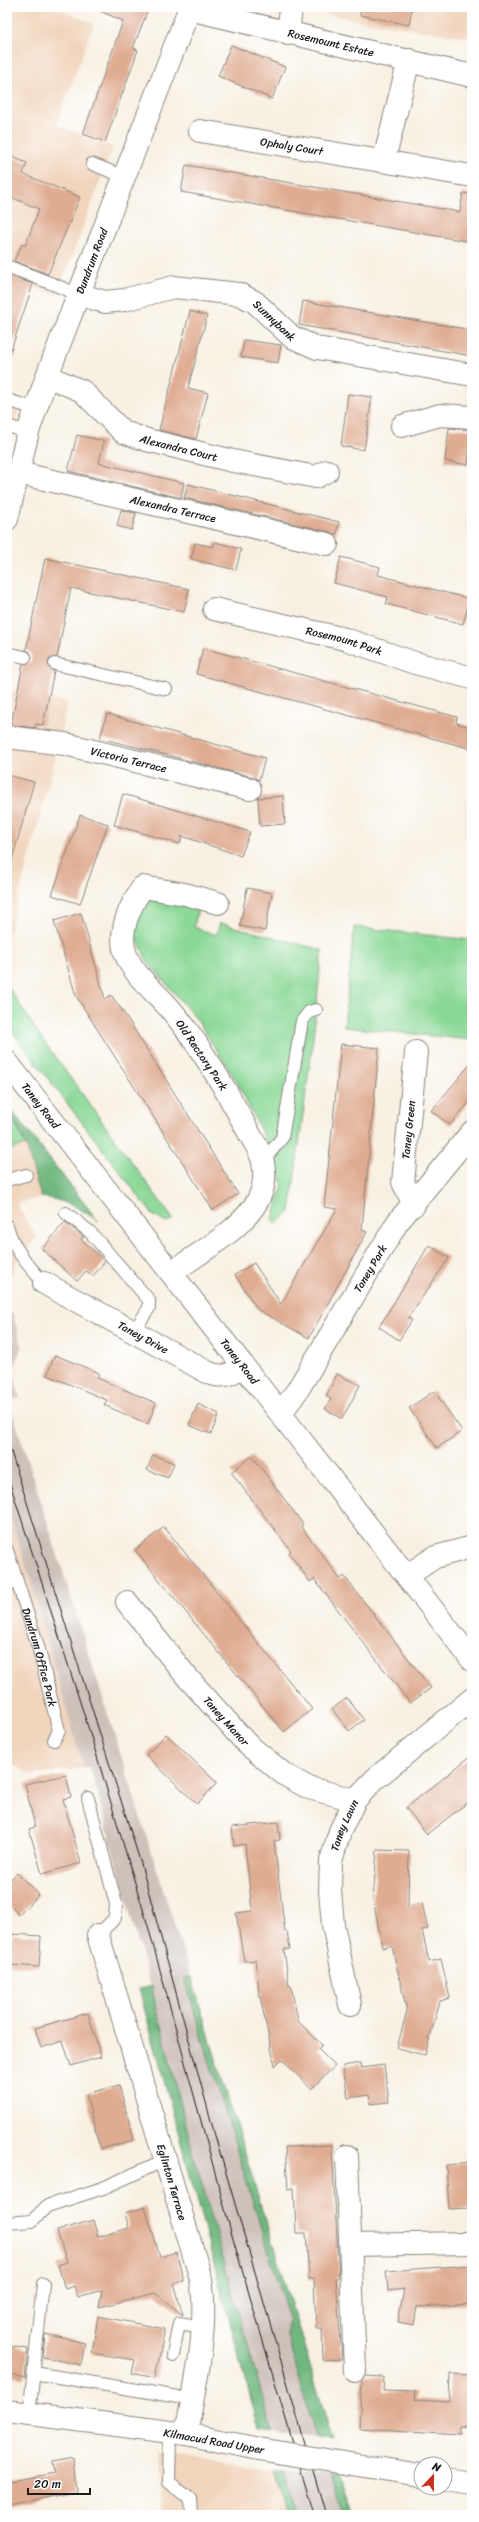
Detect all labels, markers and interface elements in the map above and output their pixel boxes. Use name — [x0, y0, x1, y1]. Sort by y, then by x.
street label: Rosemount Estate — [286, 24, 376, 63]
street label: Ophaly Court — [259, 132, 325, 161]
street label: Dundrum Road — [71, 224, 114, 297]
street label: Sunnybank — [248, 295, 300, 346]
street label: Alexandra Court — [136, 429, 220, 467]
street label: Alexandra Terrace — [127, 490, 219, 528]
street label: Rosemount Park — [304, 621, 385, 661]
street label: Victoria Terrace — [88, 742, 169, 779]
street label: Old Rectory Park — [171, 1016, 233, 1095]
street label: Taney Road — [16, 1078, 65, 1134]
street label: Taney Green — [396, 1099, 421, 1160]
street label: Taney Park — [349, 1241, 392, 1296]
street label: Taney Drive — [114, 1316, 172, 1359]
street label: Taney Road — [215, 1334, 264, 1390]
street label: Dundrum Office Park — [16, 1605, 62, 1709]
street label: Taney Manor — [198, 1692, 255, 1752]
street label: Taney Lawn — [325, 1796, 364, 1854]
street label: Eglinton Terrace — [151, 2142, 192, 2223]
street label: Kilmacud Road Upper — [162, 2423, 267, 2460]
north arrow — [413, 2456, 453, 2496]
text: N — [429, 2457, 444, 2478]
scale bar — [28, 2470, 90, 2496]
text: 20 m — [34, 2473, 61, 2495]

